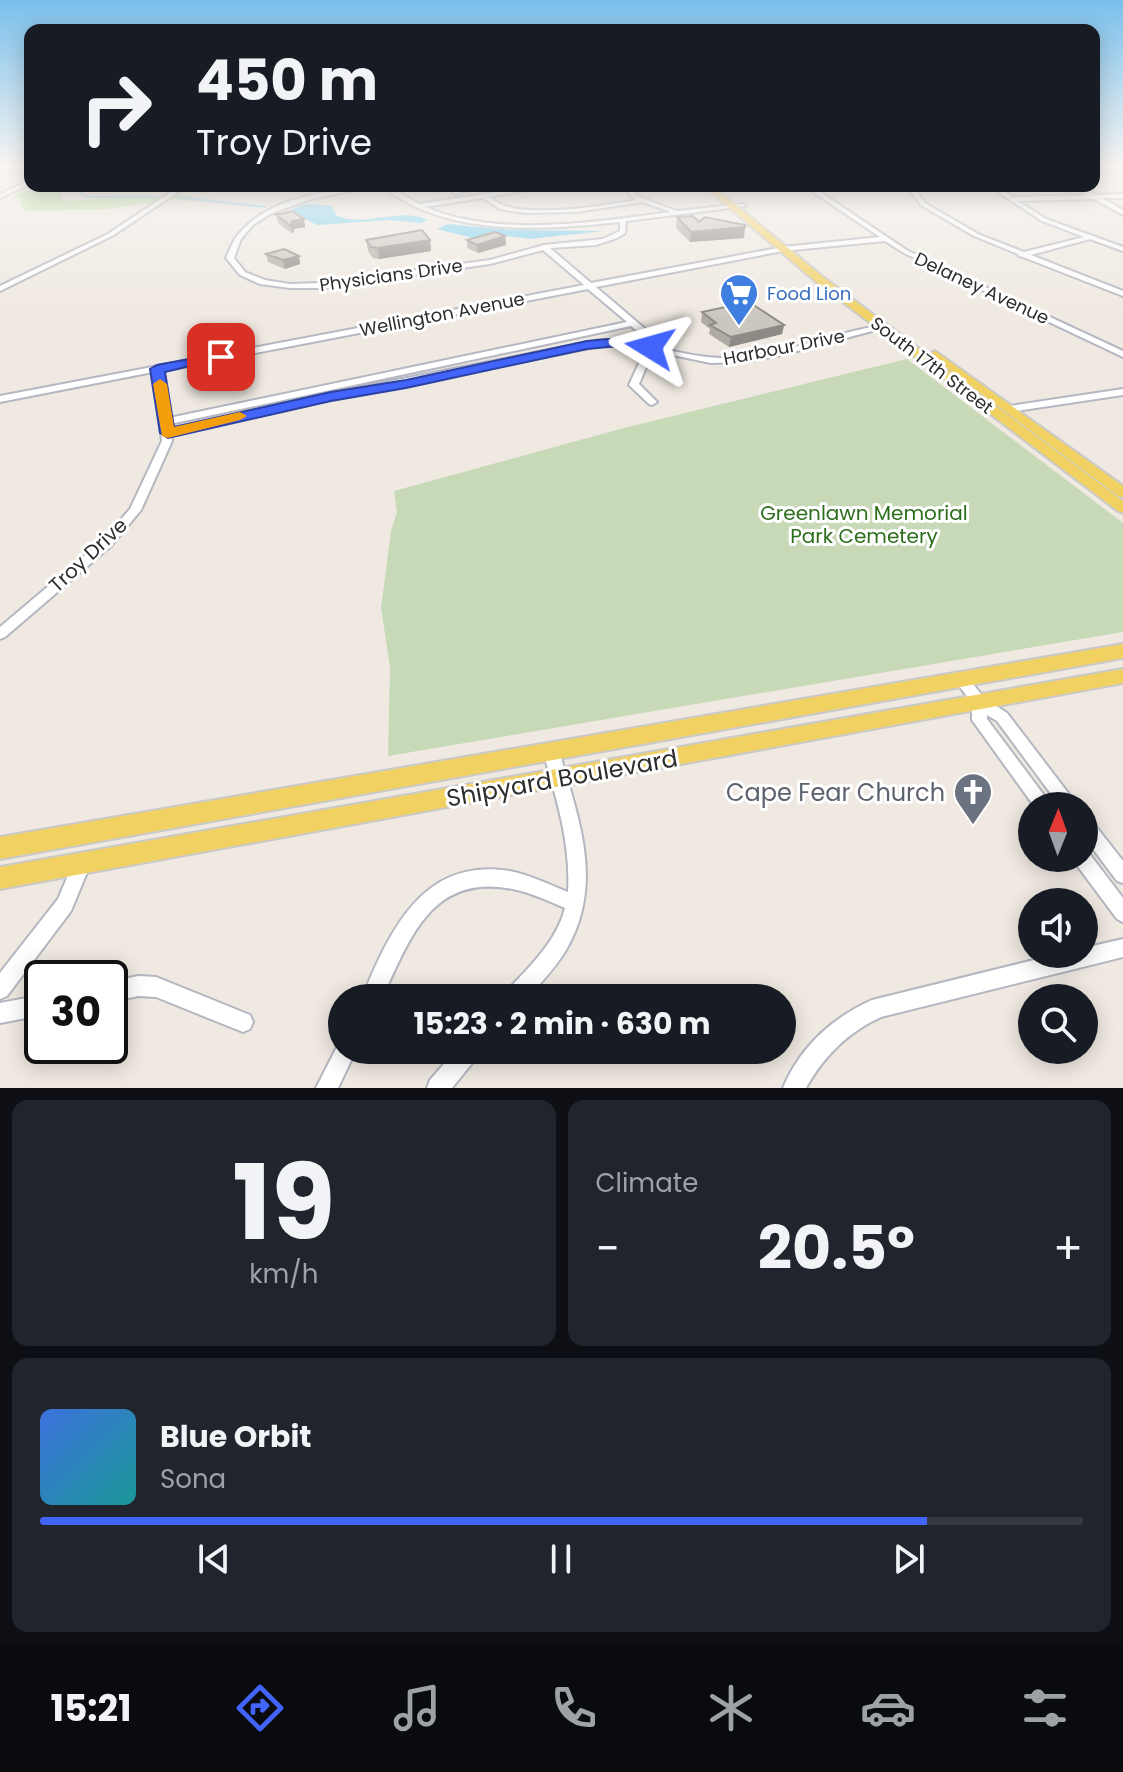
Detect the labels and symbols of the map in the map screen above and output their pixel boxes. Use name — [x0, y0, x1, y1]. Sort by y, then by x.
street label: Delaney Avenue — [911, 246, 1053, 330]
street label: Physicians Drive — [318, 253, 464, 297]
supermarket icon: Food Lion — [718, 272, 760, 327]
place label: Food Lion — [767, 281, 851, 306]
street label: Wellington Avenue — [357, 286, 527, 342]
position arrow — [608, 305, 692, 389]
street label: South 17th Street — [866, 311, 998, 419]
pin — [187, 323, 255, 391]
street label: Harbour Drive — [721, 323, 847, 371]
park label: Greenlawn Memorial Park Cemetery — [760, 499, 968, 550]
street label: Troy Drive — [43, 511, 133, 599]
street label: Shipyard Boulevard — [444, 741, 680, 815]
church icon: Cape Fear Church — [952, 771, 994, 826]
place label: Cape Fear Church — [726, 776, 945, 809]
north arrow — [1018, 792, 1098, 872]
speed limit sign: 30 — [24, 960, 128, 1064]

